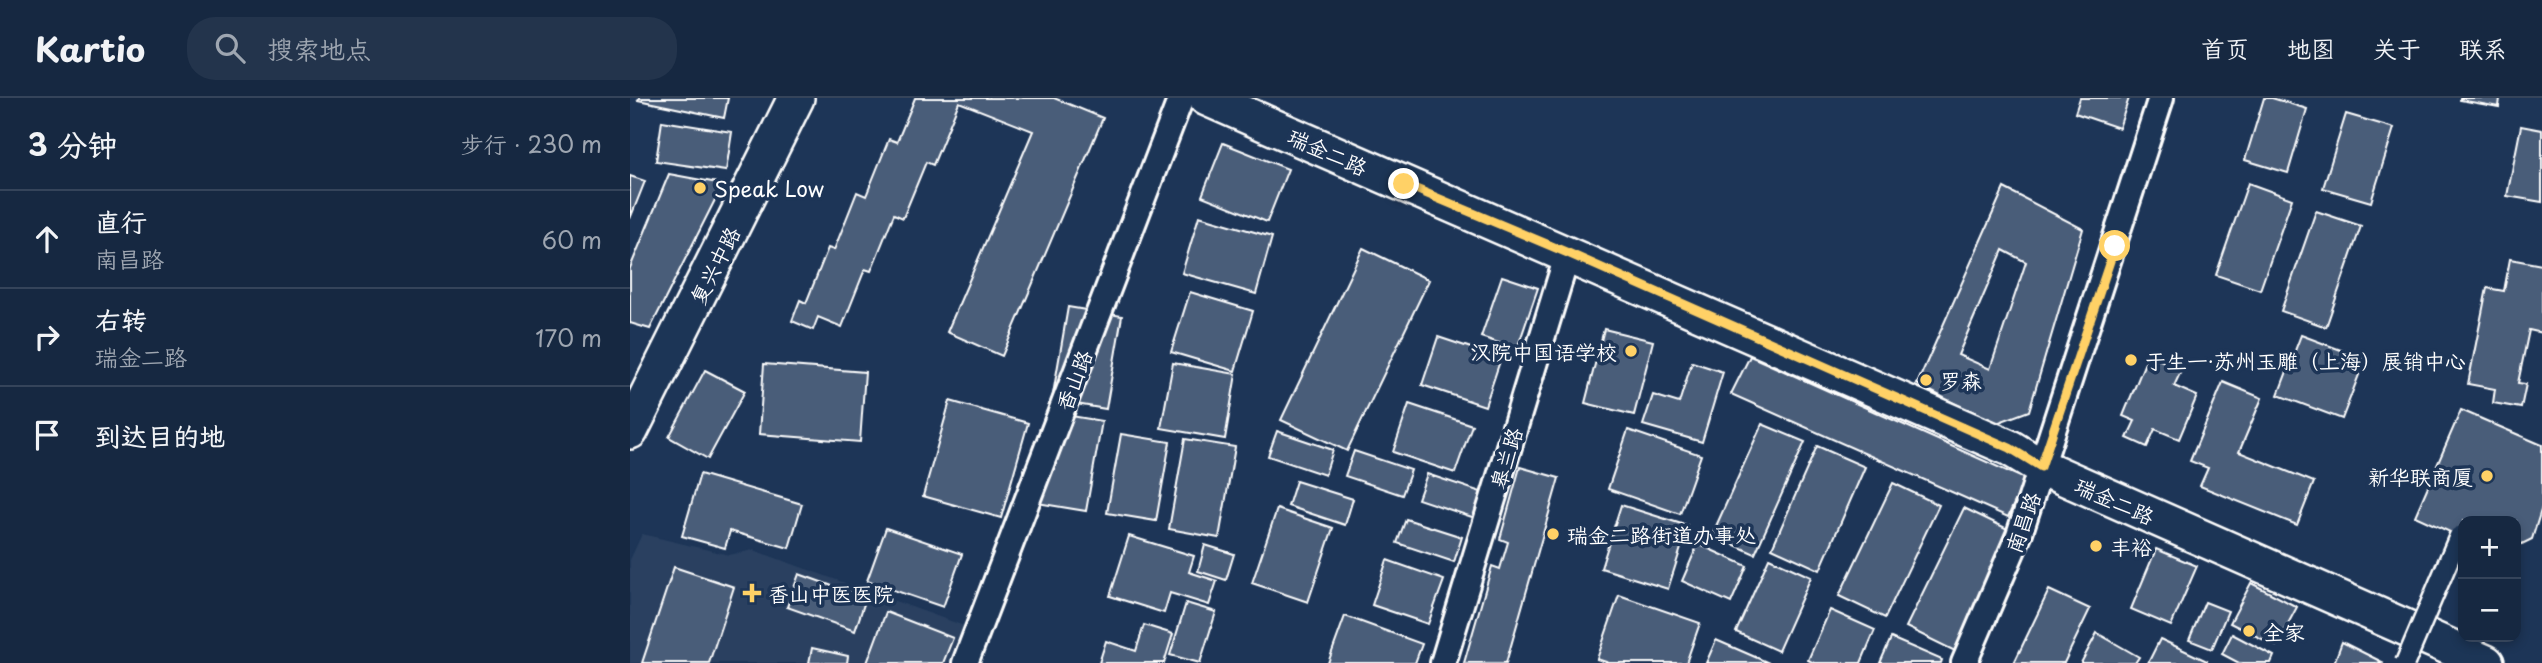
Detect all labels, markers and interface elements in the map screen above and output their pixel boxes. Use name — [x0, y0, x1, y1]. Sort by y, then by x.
search box — [187, 17, 677, 80]
text: Kartio — [35, 23, 145, 73]
icon: search — [211, 29, 249, 67]
text: 搜索地点 — [267, 29, 371, 68]
text: 首页 — [2201, 30, 2249, 66]
text: 地图 — [2287, 30, 2335, 66]
text: 关于 — [2373, 30, 2421, 66]
text: 联系 — [2459, 30, 2507, 66]
street label: 瑞金二路 — [1283, 119, 1373, 183]
text: 3 分钟 — [28, 121, 117, 166]
text: 步行 · 230 m — [461, 126, 602, 161]
route end — [1388, 168, 1419, 199]
place label: Speak Low — [714, 172, 824, 204]
marker: Speak Low — [692, 180, 708, 196]
text: 直行 — [95, 202, 147, 241]
icon: ahead — [28, 220, 66, 258]
street label: 复兴中路 — [681, 220, 747, 310]
text: 60 m — [542, 222, 602, 257]
route start — [2099, 230, 2130, 261]
text: 南昌路 — [95, 241, 164, 276]
text: 右转 — [95, 300, 147, 339]
icon: right — [28, 318, 66, 356]
text: 170 m — [535, 320, 602, 355]
place label: 汉院中国语学校 — [1470, 335, 1617, 367]
text: 瑞金二路 — [95, 339, 187, 374]
marker: 汉院中国语学校 — [1623, 343, 1639, 359]
place label: 于生一·苏州玉雕（上海）展销中心 — [2145, 344, 2466, 376]
street label: 香山路 — [1047, 345, 1099, 415]
marker: 于生一·苏州玉雕（上海）展销中心 — [2123, 352, 2139, 368]
place label: 罗森 — [1940, 364, 1982, 396]
marker: 罗森 — [1918, 372, 1934, 388]
icon: arrive — [28, 416, 66, 454]
text: 到达目的地 — [95, 416, 225, 455]
street label: 皋兰路 — [1480, 423, 1530, 493]
place label: 新华联商厦 — [2368, 460, 2473, 492]
street label: 瑞金二路 — [2070, 468, 2160, 532]
marker: 新华联商厦 — [2479, 468, 2495, 484]
street label: 南昌路 — [1996, 487, 2048, 557]
map controls — [2458, 516, 2521, 642]
button: + — [2458, 516, 2521, 579]
place label: 瑞金二路街道办事处 — [1567, 518, 1756, 550]
marker: 瑞金二路街道办事处 — [1545, 526, 1561, 542]
place label: 丰裕 — [2110, 530, 2152, 562]
marker: 丰裕 — [2088, 538, 2104, 554]
place label: 香山中医医院 — [768, 577, 894, 609]
button: − — [2458, 579, 2521, 642]
marker: 香山中医医院 — [742, 583, 762, 603]
place label: 全家 — [2263, 615, 2305, 647]
marker: 全家 — [2241, 623, 2257, 639]

